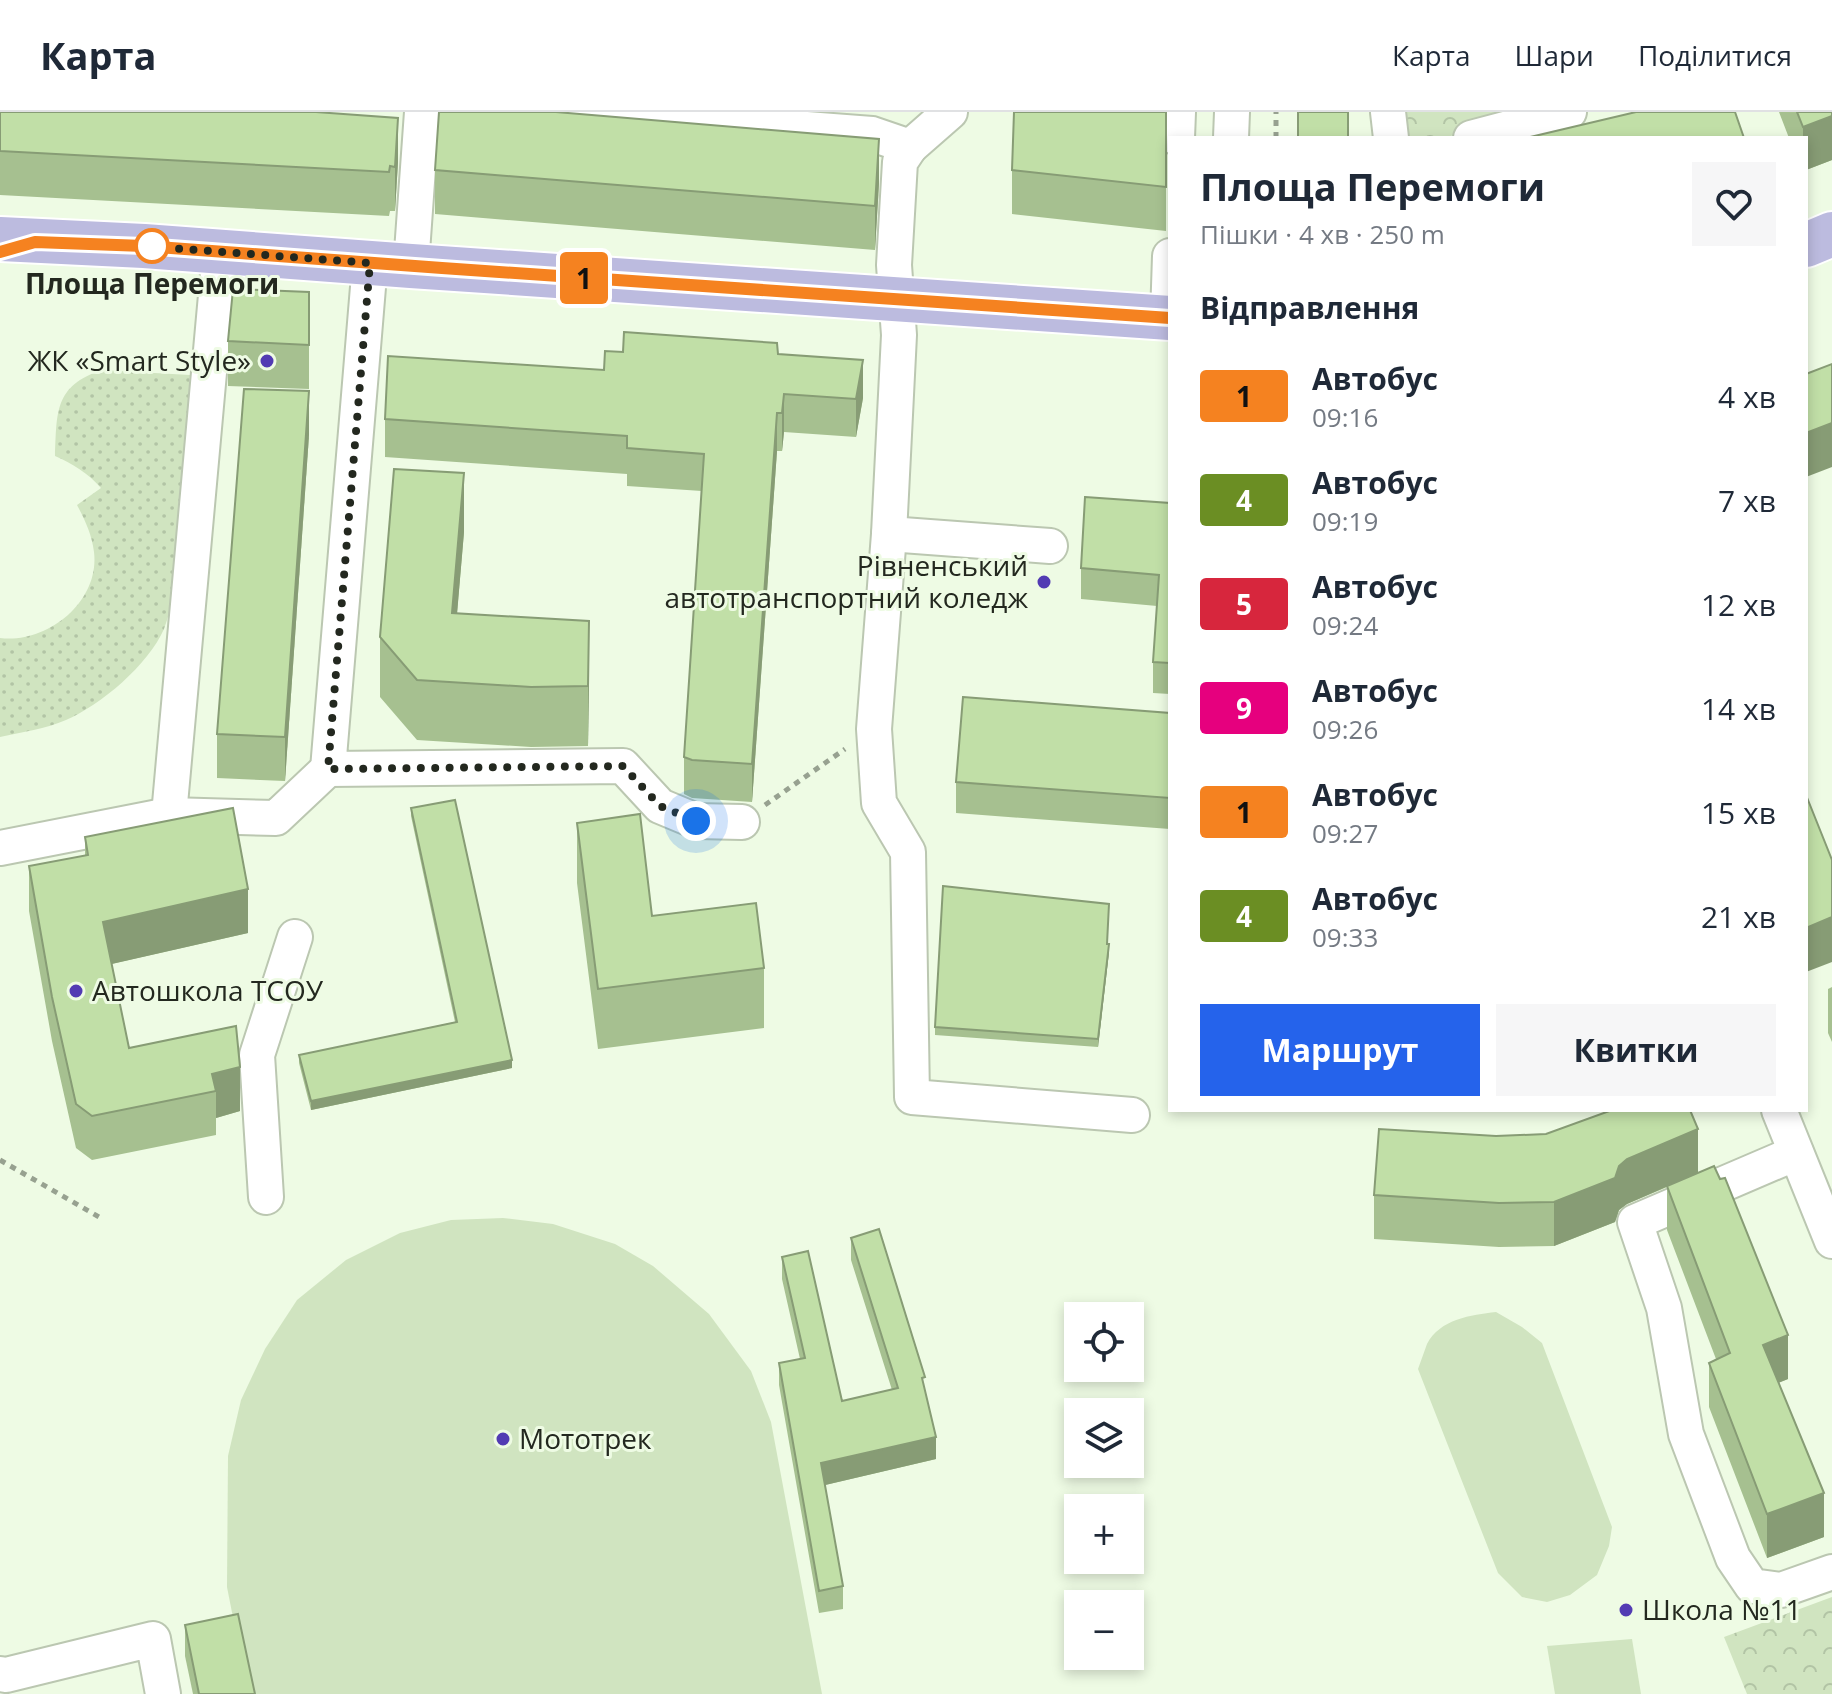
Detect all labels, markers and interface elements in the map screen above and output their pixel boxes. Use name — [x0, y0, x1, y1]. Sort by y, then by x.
text: Карта — [40, 29, 157, 81]
text: Карта — [1392, 36, 1471, 74]
text: Шари — [1515, 36, 1594, 74]
text: Поділитися — [1638, 36, 1792, 74]
text: Площа Перемоги — [1200, 160, 1545, 212]
button: heart — [1692, 162, 1776, 246]
text: Пішки · 4 хв · 250 m — [1200, 216, 1445, 252]
marker: Площа Перемоги — [135, 229, 169, 263]
line badge: 1 — [558, 252, 610, 304]
text: 1 — [576, 259, 592, 297]
place label: Площа Перемоги — [25, 264, 279, 302]
text: Відправлення — [1200, 287, 1419, 328]
place label: ЖК «Smart Style» — [28, 341, 251, 379]
marker: ЖК «Smart Style» — [258, 352, 276, 370]
text: Автобус — [1312, 358, 1438, 399]
text: 4 хв — [1718, 376, 1776, 417]
text: 1 — [1236, 377, 1252, 415]
text: 09:16 — [1312, 399, 1378, 435]
text: Автобус — [1312, 462, 1438, 503]
text: 7 хв — [1718, 480, 1776, 521]
text: 4 — [1236, 481, 1252, 519]
text: 09:19 — [1312, 503, 1378, 539]
place label: Рівненський автотранспортний коледж — [665, 546, 1028, 616]
text: Автобус — [1312, 566, 1438, 607]
marker: Рівненський автотранспортний коледж — [1035, 573, 1053, 591]
text: 12 хв — [1701, 584, 1776, 625]
text: 5 — [1236, 585, 1252, 623]
text: 09:24 — [1312, 607, 1378, 643]
text: Автобус — [1312, 670, 1438, 711]
text: 14 хв — [1701, 688, 1776, 729]
text: 9 — [1236, 689, 1252, 727]
text: 09:26 — [1312, 711, 1378, 747]
text: Автобус — [1312, 774, 1438, 815]
text: 15 хв — [1701, 792, 1776, 833]
text: 1 — [1236, 793, 1252, 831]
your location — [676, 801, 716, 841]
text: 09:27 — [1312, 815, 1378, 851]
text: Автобус — [1312, 878, 1438, 919]
text: 21 хв — [1701, 896, 1776, 937]
text: 4 — [1236, 897, 1252, 935]
text: 09:33 — [1312, 919, 1378, 955]
place label: Автошкола ТСОУ — [92, 971, 324, 1009]
marker: Автошкола ТСОУ — [67, 982, 85, 1000]
button: Маршрут — [1200, 1004, 1480, 1096]
button: Квитки — [1496, 1004, 1776, 1096]
map controls — [1064, 1302, 1144, 1670]
button: locate — [1064, 1302, 1144, 1382]
button: layers — [1064, 1398, 1144, 1478]
place label: Мототрек — [519, 1419, 652, 1457]
marker: Мототрек — [494, 1430, 512, 1448]
button: + — [1064, 1494, 1144, 1574]
button: − — [1064, 1590, 1144, 1670]
place label: Школа №11 — [1642, 1590, 1802, 1628]
marker: Школа №11 — [1617, 1601, 1635, 1619]

